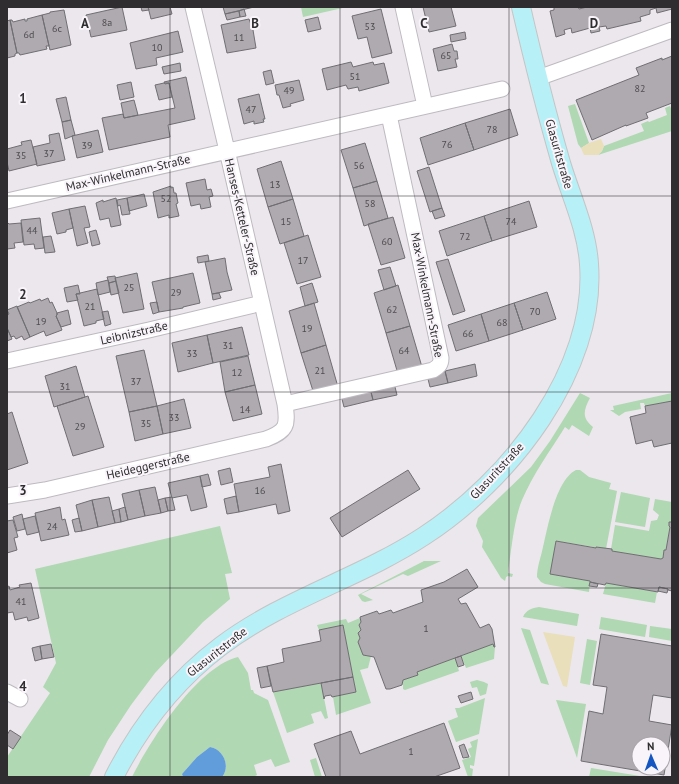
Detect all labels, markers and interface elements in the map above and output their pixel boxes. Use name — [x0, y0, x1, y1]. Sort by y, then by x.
text: A — [81, 15, 89, 32]
text: B — [251, 15, 259, 32]
text: C — [420, 15, 428, 32]
text: D — [590, 15, 598, 32]
house number: 8a — [102, 16, 112, 29]
house number: 53 — [365, 20, 375, 33]
house number: 6c — [52, 22, 62, 35]
house number: 6d — [24, 28, 34, 41]
house number: 11 — [234, 31, 244, 44]
house number: 10 — [152, 41, 163, 54]
house number: 65 — [441, 49, 451, 62]
house number: 51 — [350, 70, 360, 83]
house number: 82 — [635, 82, 645, 95]
house number: 49 — [284, 84, 294, 97]
text: 1 — [19, 90, 27, 107]
house number: 47 — [246, 103, 256, 116]
street label: Glasuritstraße — [542, 117, 577, 191]
house number: 78 — [487, 123, 497, 136]
house number: 76 — [442, 138, 452, 151]
house number: 39 — [82, 139, 92, 152]
house number: 37 — [44, 147, 54, 160]
house number: 35 — [16, 149, 26, 162]
street label: Max-Winkelmann-Straße — [64, 151, 192, 194]
street label: Hanses-Ketteler-Straße — [222, 157, 263, 277]
house number: 56 — [354, 159, 364, 172]
house number: 13 — [270, 178, 280, 191]
house number: 52 — [161, 192, 171, 205]
house number: 58 — [365, 197, 375, 210]
house number: 15 — [281, 215, 291, 228]
house number: 74 — [506, 215, 517, 228]
house number: 44 — [27, 224, 38, 237]
house number: 72 — [460, 230, 470, 243]
street label: Max-Winkelmann-Straße — [408, 231, 447, 359]
house number: 60 — [382, 235, 393, 248]
house number: 17 — [298, 254, 308, 267]
house number: 25 — [124, 281, 134, 294]
text: 2 — [19, 286, 27, 303]
house number: 29 — [171, 286, 181, 299]
house number: 21 — [85, 300, 95, 313]
house number: 62 — [387, 303, 397, 316]
house number: 70 — [530, 305, 541, 318]
house number: 19 — [36, 315, 46, 328]
house number: 68 — [497, 316, 507, 329]
street label: Leibnizstraße — [99, 317, 169, 348]
house number: 19 — [302, 322, 312, 335]
house number: 66 — [463, 327, 473, 340]
house number: 31 — [223, 339, 233, 352]
house number: 64 — [399, 344, 410, 357]
house number: 33 — [187, 347, 197, 360]
house number: 21 — [315, 364, 325, 377]
house number: 12 — [232, 366, 242, 379]
house number: 37 — [131, 375, 141, 388]
house number: 31 — [60, 380, 70, 393]
house number: 14 — [240, 403, 251, 416]
house number: 33 — [169, 411, 179, 424]
house number: 35 — [141, 417, 151, 430]
house number: 29 — [75, 420, 85, 433]
street label: Glasuritstraße — [467, 439, 527, 502]
street label: Heideggerstraße — [105, 449, 191, 482]
text: 3 — [19, 482, 27, 499]
house number: 16 — [255, 484, 265, 497]
house number: 24 — [47, 520, 58, 533]
house number: 41 — [16, 595, 26, 608]
house number: 1 — [423, 622, 429, 635]
street label: Glasuritstraße — [184, 624, 250, 680]
text: 4 — [19, 678, 27, 695]
north arrow — [631, 736, 671, 776]
text: N — [647, 739, 655, 753]
house number: 1 — [408, 745, 414, 758]

